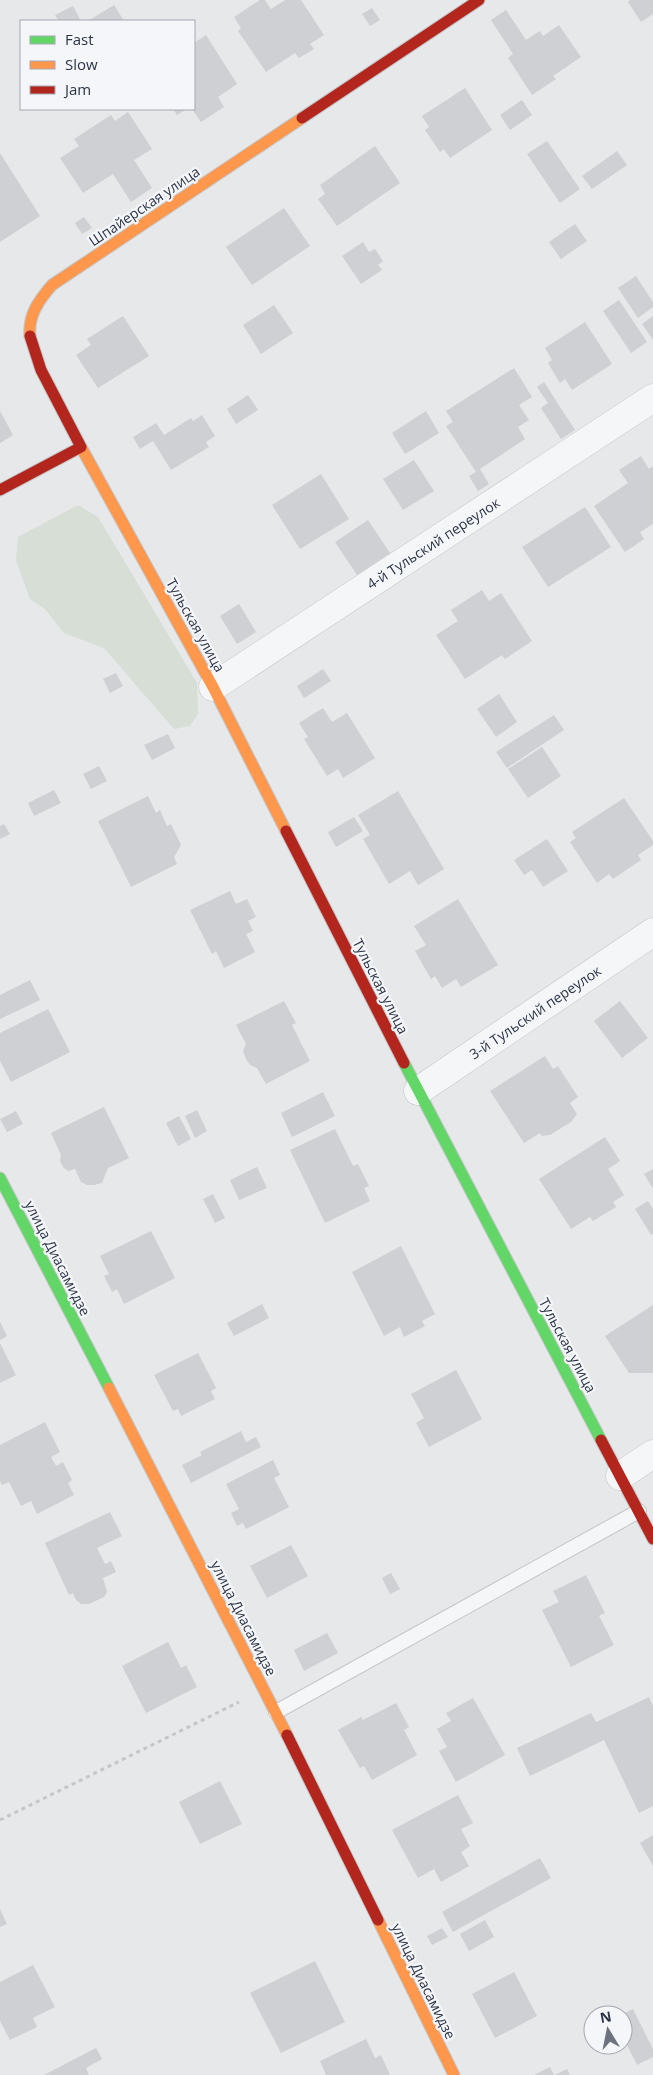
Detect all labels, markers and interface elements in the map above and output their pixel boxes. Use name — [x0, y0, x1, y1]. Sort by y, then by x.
legend — [20, 20, 195, 110]
text: Fast — [65, 29, 94, 49]
text: Slow — [65, 54, 98, 74]
text: Jam — [63, 79, 91, 99]
street label: Шпайерская улица — [85, 162, 203, 250]
street label: 4-й Тульский переулок — [363, 492, 504, 593]
street label: Тульская улица — [162, 575, 230, 675]
street label: Тульская улица — [349, 935, 413, 1037]
street label: 3-й Тульский переулок — [465, 960, 605, 1063]
street label: улица Диасамидзе — [21, 1197, 95, 1319]
street label: Тульская улица — [535, 1294, 601, 1396]
street label: улица Диасамидзе — [207, 1557, 281, 1679]
street label: улица Диасамидзе — [388, 1920, 460, 2042]
north arrow — [583, 2005, 633, 2055]
text: N — [598, 2006, 613, 2027]

